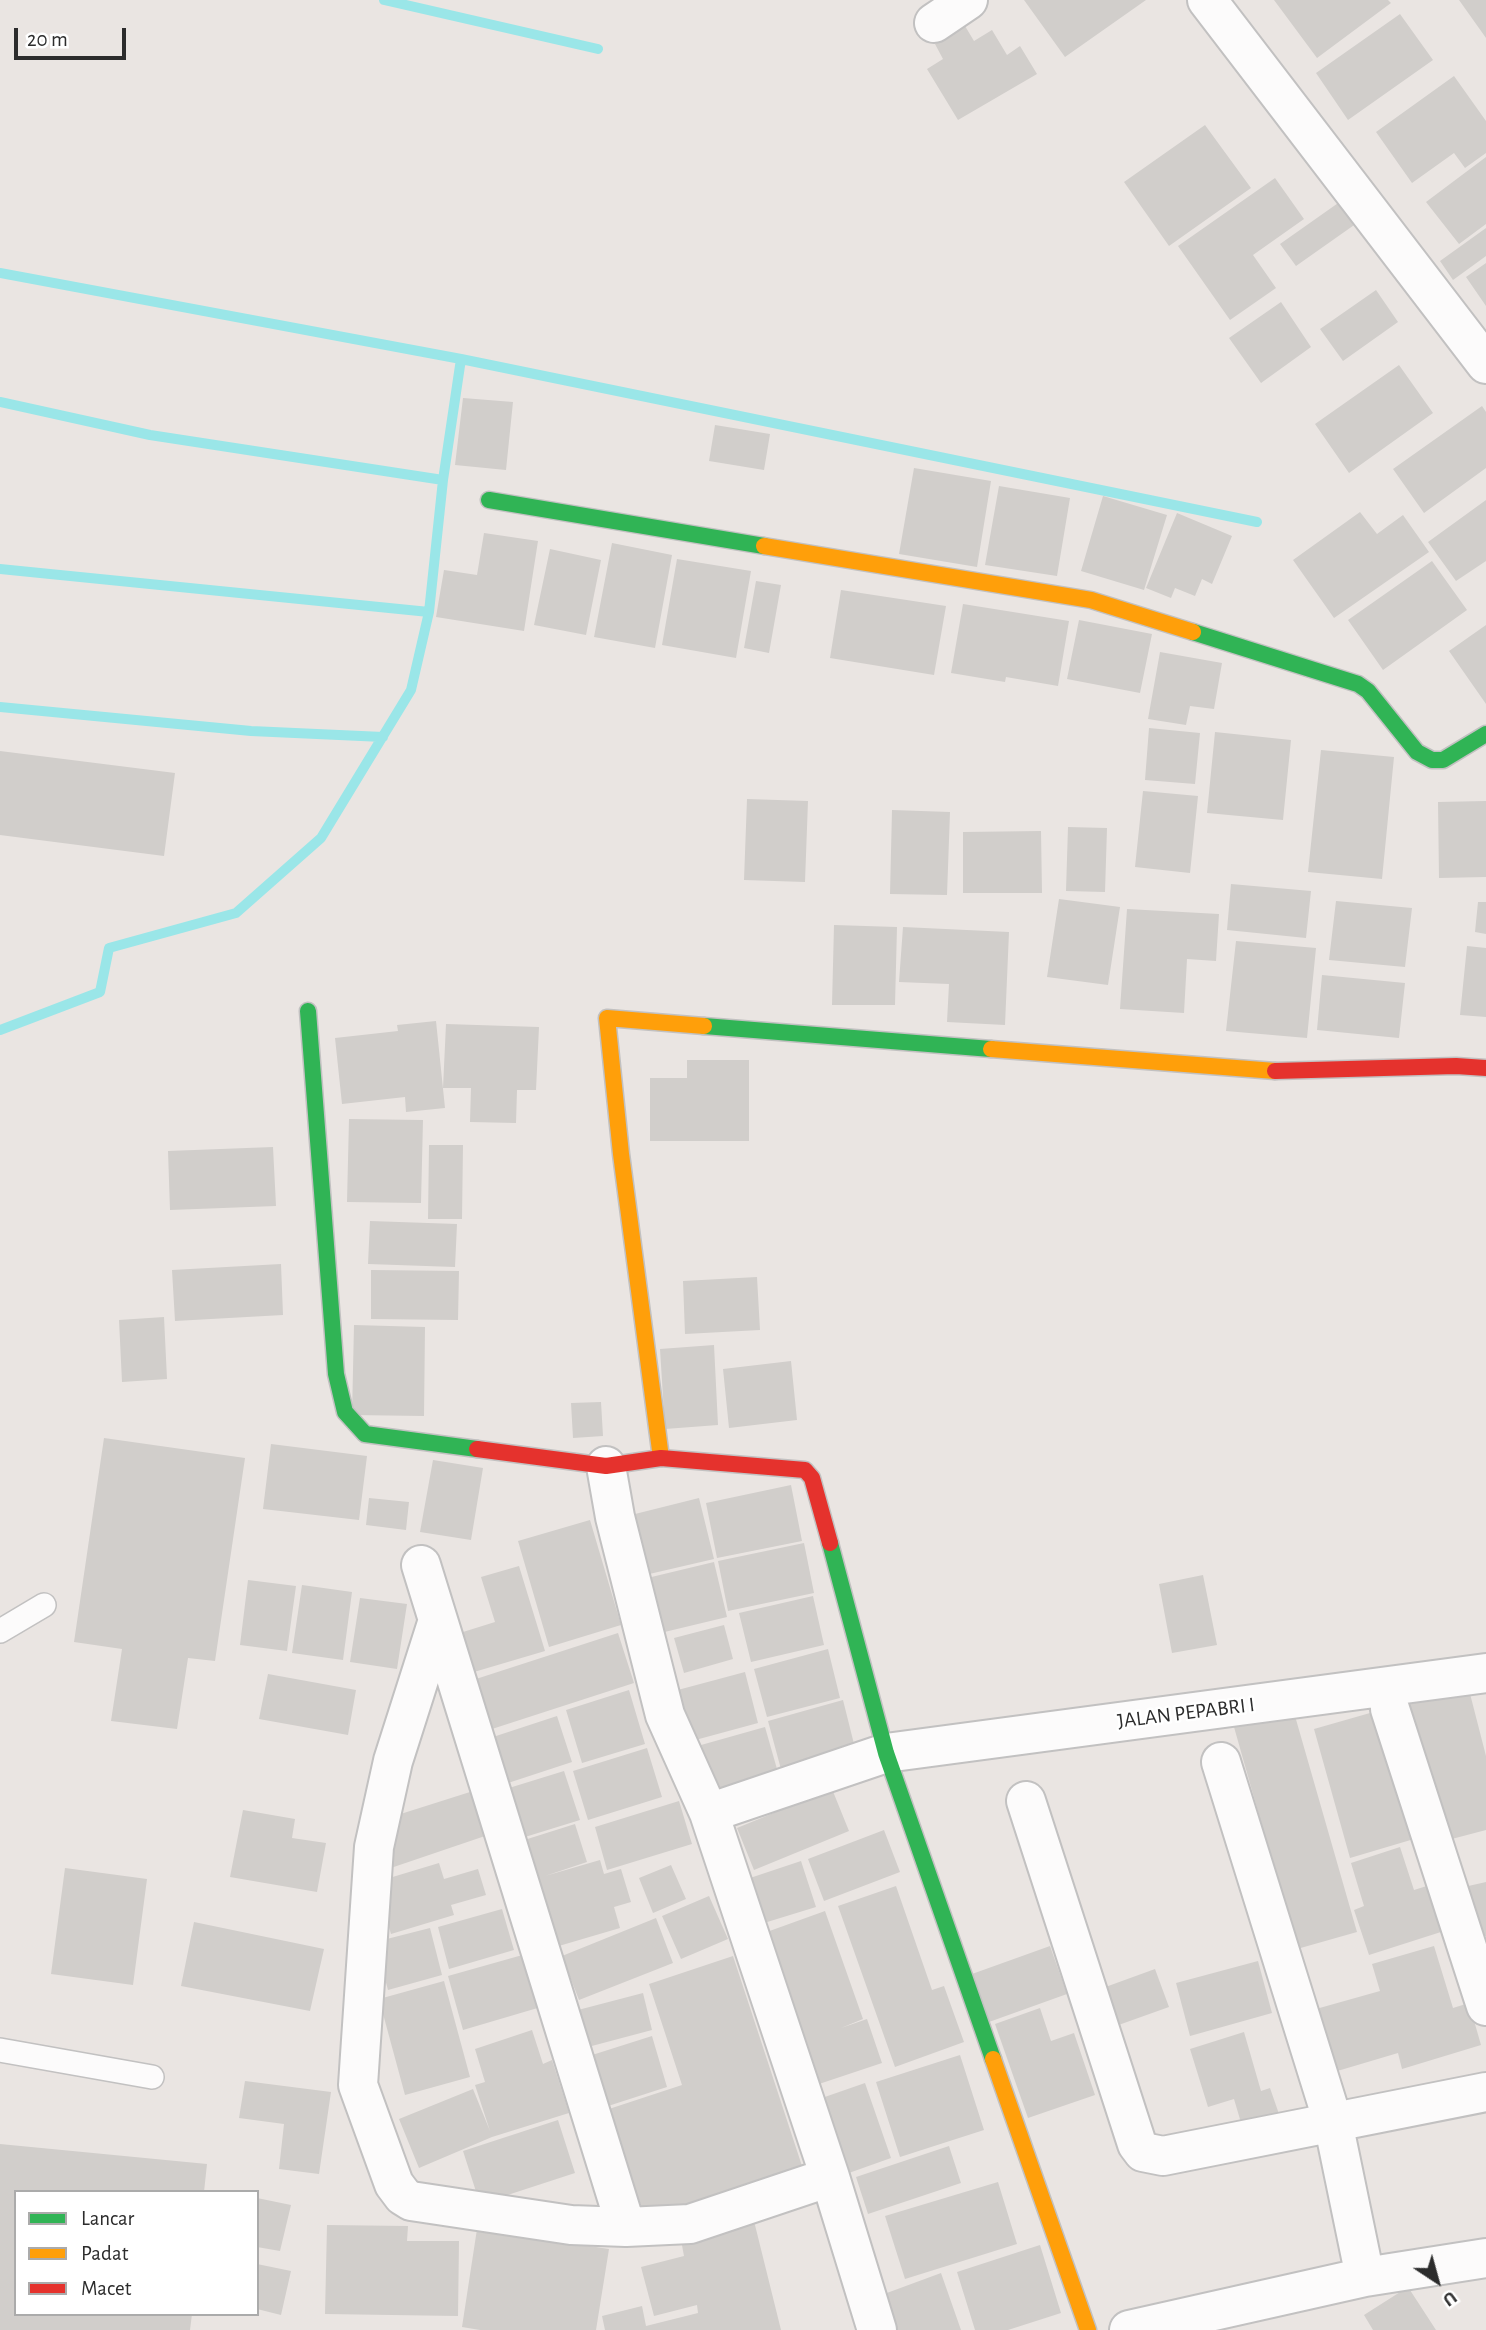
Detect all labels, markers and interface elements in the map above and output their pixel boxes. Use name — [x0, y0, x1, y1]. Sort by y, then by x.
scale bar — [18, 14, 130, 58]
text: 20 m — [27, 29, 68, 50]
street label: JALAN PEPABRI I — [1116, 1692, 1256, 1734]
legend — [14, 2190, 259, 2316]
text: Lancar — [81, 2208, 134, 2229]
text: Padat — [81, 2243, 128, 2264]
north arrow — [1402, 2246, 1472, 2316]
text: Macet — [81, 2278, 132, 2299]
text: U — [1439, 2287, 1460, 2310]

